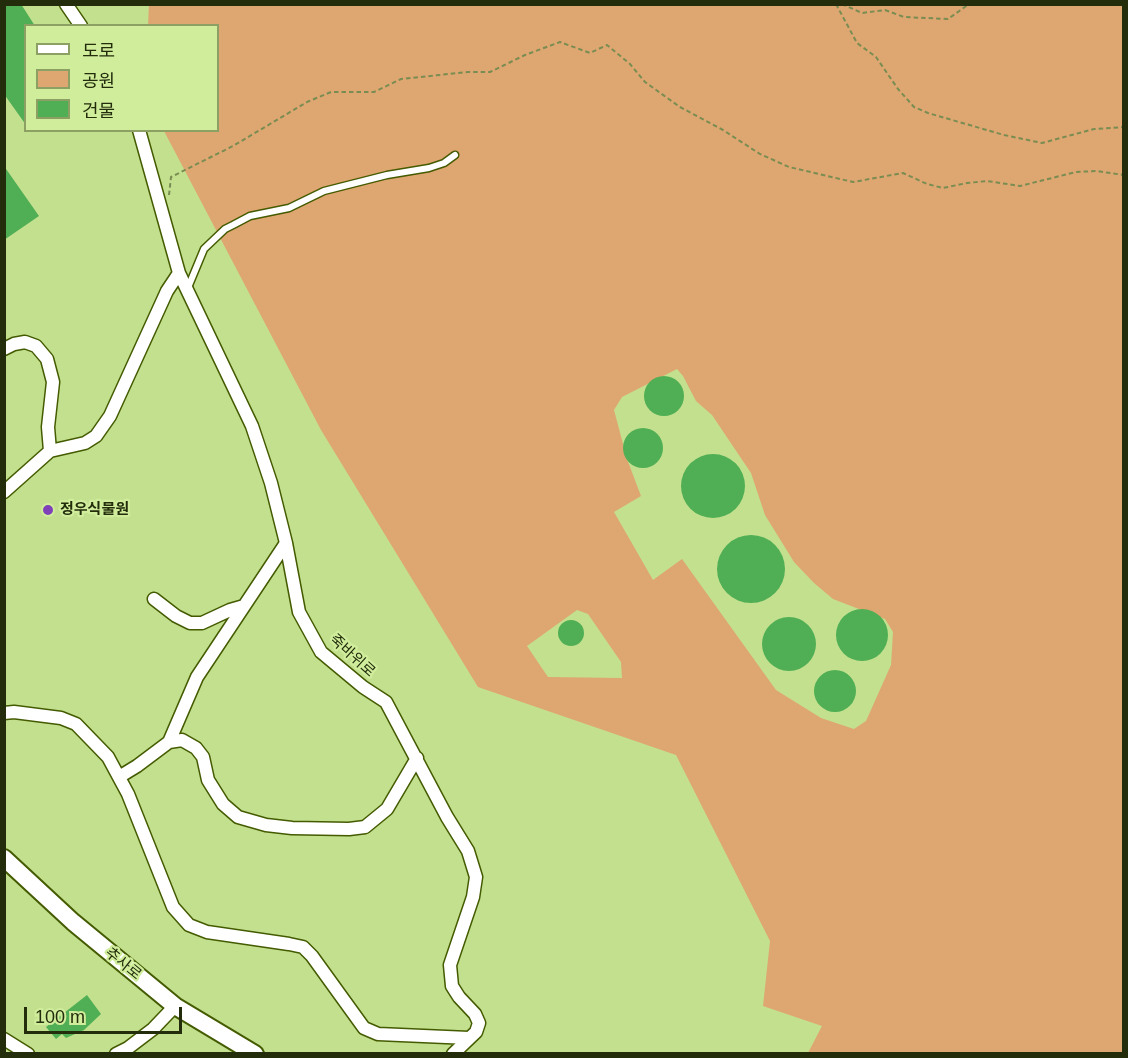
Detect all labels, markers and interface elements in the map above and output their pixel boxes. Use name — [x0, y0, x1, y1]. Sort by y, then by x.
legend — [24, 24, 219, 132]
text: 도로 — [82, 41, 115, 61]
text: 공원 — [82, 71, 115, 91]
text: 건물 — [82, 101, 115, 121]
place label: 정우식물원 — [60, 501, 129, 519]
marker: 정우식물원 — [41, 503, 55, 517]
street label: 죽바위로 — [325, 631, 379, 681]
street label: 추사로 — [101, 944, 145, 984]
scale bar — [27, 995, 184, 1033]
text: 100 m — [35, 1007, 85, 1027]

